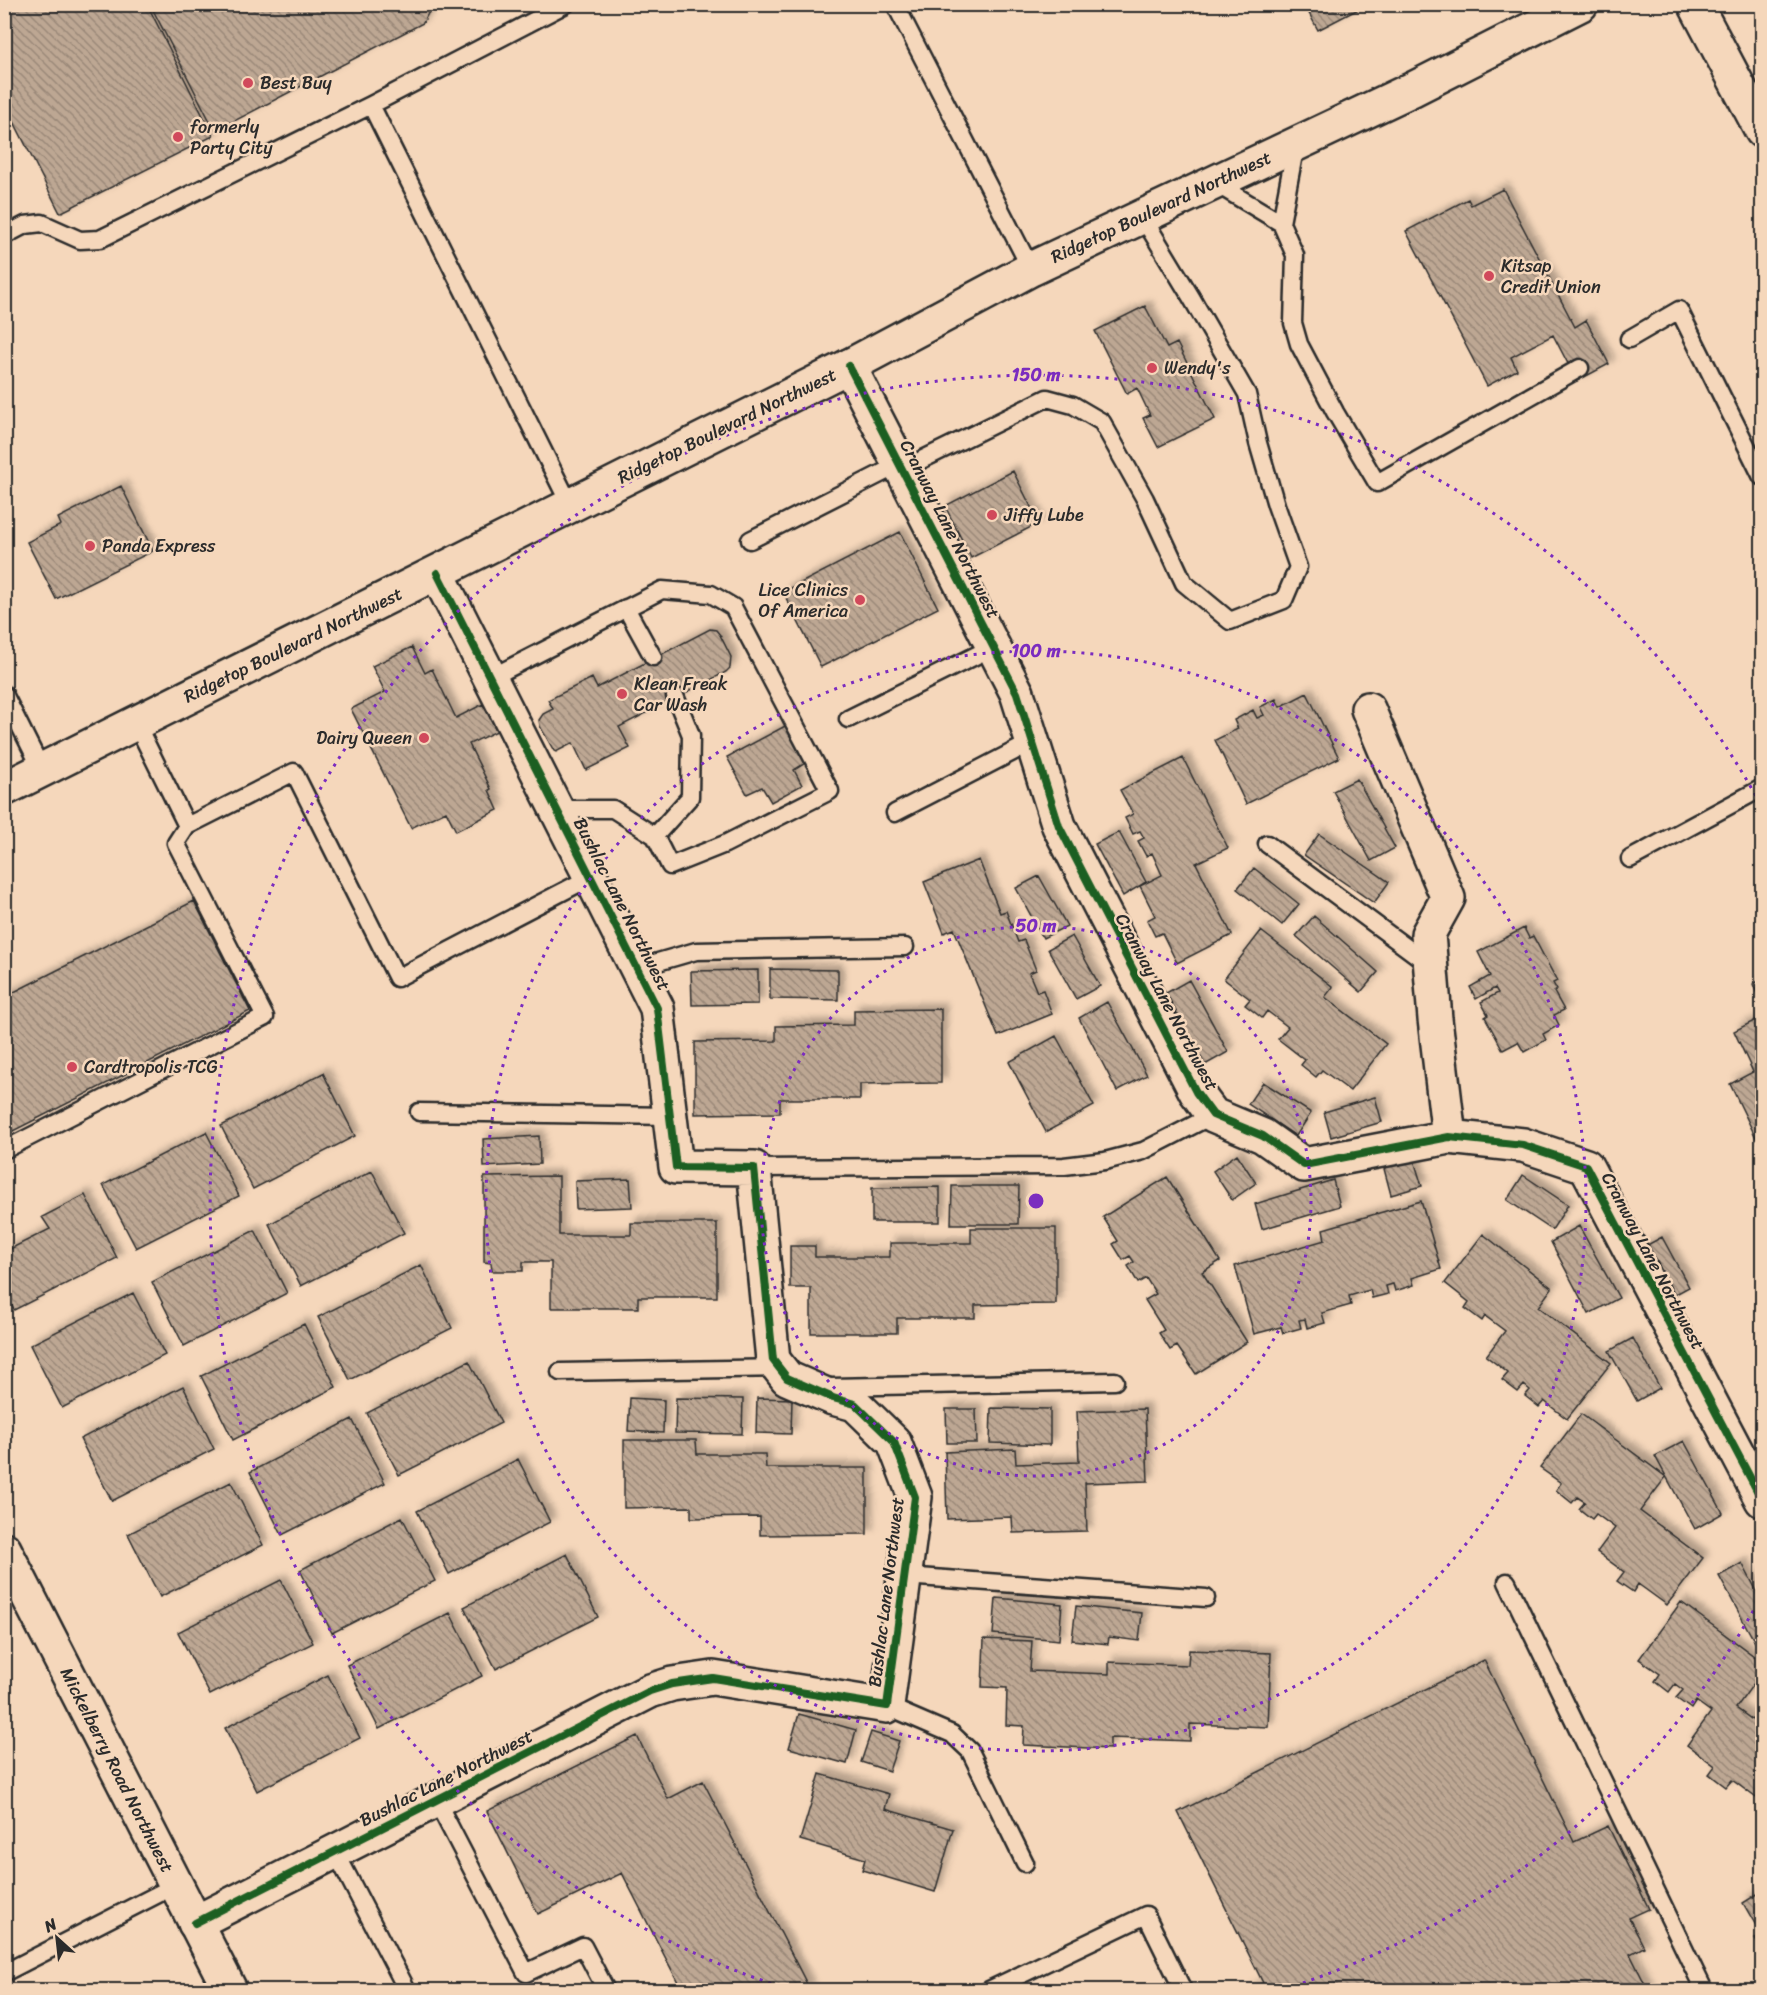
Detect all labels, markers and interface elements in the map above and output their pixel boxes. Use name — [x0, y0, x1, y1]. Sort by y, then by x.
place label: Best Buy — [260, 67, 333, 99]
marker: Best Buy — [241, 76, 255, 90]
place label: formerly Party City — [190, 111, 273, 164]
marker: formerly Party City — [171, 130, 185, 144]
street label: Ridgetop Boulevard Northwest — [1045, 142, 1277, 272]
place label: Kitsap Credit Union — [1501, 250, 1601, 303]
marker: Kitsap Credit Union — [1482, 269, 1496, 283]
place label: Wendy's — [1164, 352, 1231, 384]
street label: Ridgetop Boulevard Northwest — [612, 359, 842, 493]
text: 150 m — [1012, 359, 1060, 391]
marker: Wendy's — [1145, 361, 1159, 375]
street label: Cranway Lane Northwest — [891, 434, 1009, 624]
place label: Jiffy Lube — [1003, 499, 1084, 531]
marker: Jiffy Lube — [985, 508, 999, 522]
place label: Panda Express — [102, 530, 216, 562]
marker: Panda Express — [83, 539, 97, 553]
place label: Lice Clinics Of America — [758, 574, 849, 627]
street label: Ridgetop Boulevard Northwest — [178, 578, 408, 712]
marker: Lice Clinics Of America — [853, 593, 867, 607]
text: 100 m — [1012, 635, 1061, 667]
place label: Klean Freak Car Wash — [634, 668, 728, 721]
marker: Klean Freak Car Wash — [615, 687, 629, 701]
place label: Dairy Queen — [316, 722, 412, 754]
marker: Dairy Queen — [417, 731, 431, 745]
street label: Bushlac Lane Northwest — [564, 812, 680, 997]
street label: Cranway Lane Northwest — [1106, 907, 1228, 1097]
text: 50 m — [1016, 910, 1057, 942]
place label: Cardtropolis TCG — [84, 1051, 218, 1083]
marker: Cardtropolis TCG — [65, 1060, 79, 1074]
street label: Cranway Lane Northwest — [1592, 1166, 1714, 1356]
centre of rings — [1026, 1191, 1046, 1211]
street label: Bushlac Lane Northwest — [858, 1495, 914, 1689]
street label: Mickelberry Road Northwest — [51, 1661, 183, 1879]
street label: Bushlac Lane Northwest — [354, 1720, 539, 1836]
north arrow — [27, 1908, 87, 1968]
text: N — [38, 1909, 63, 1941]

